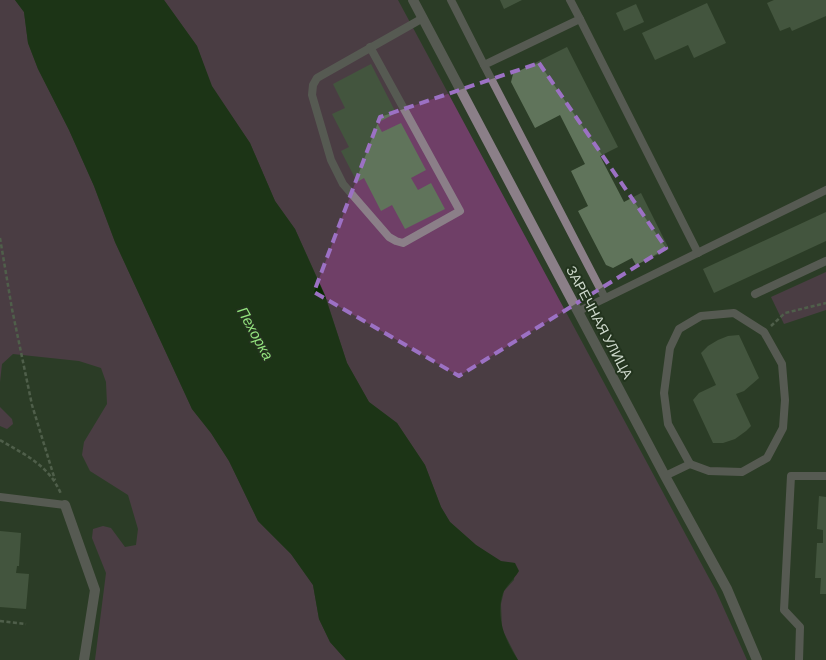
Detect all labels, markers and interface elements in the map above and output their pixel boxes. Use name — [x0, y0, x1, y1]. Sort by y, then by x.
street label: ЗАРЕЧНАЯ УЛИЦА — [563, 263, 637, 382]
water label: Пехорка — [234, 303, 278, 363]

